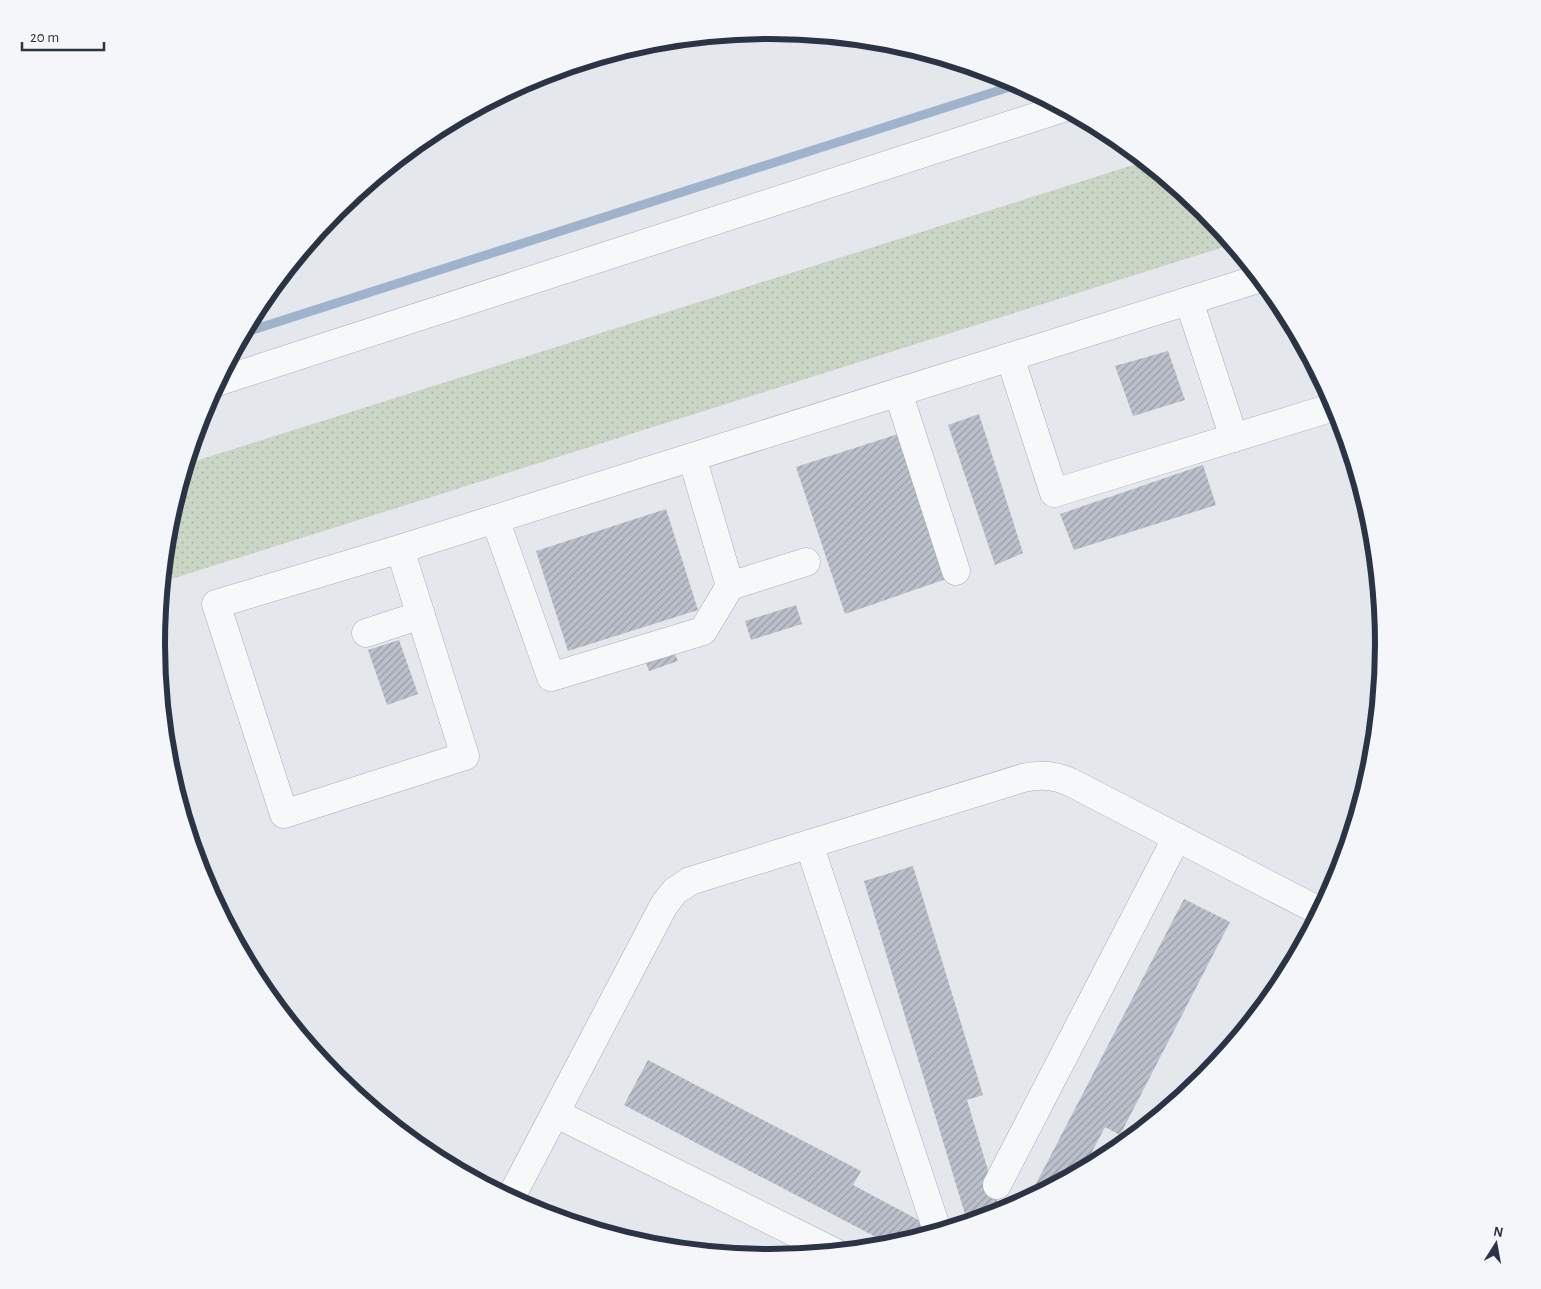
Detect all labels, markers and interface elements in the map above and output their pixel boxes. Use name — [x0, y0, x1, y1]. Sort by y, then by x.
scale bar — [22, 20, 105, 52]
text: 20 m — [30, 30, 59, 45]
north arrow — [1471, 1219, 1521, 1269]
text: N — [1492, 1224, 1504, 1240]

